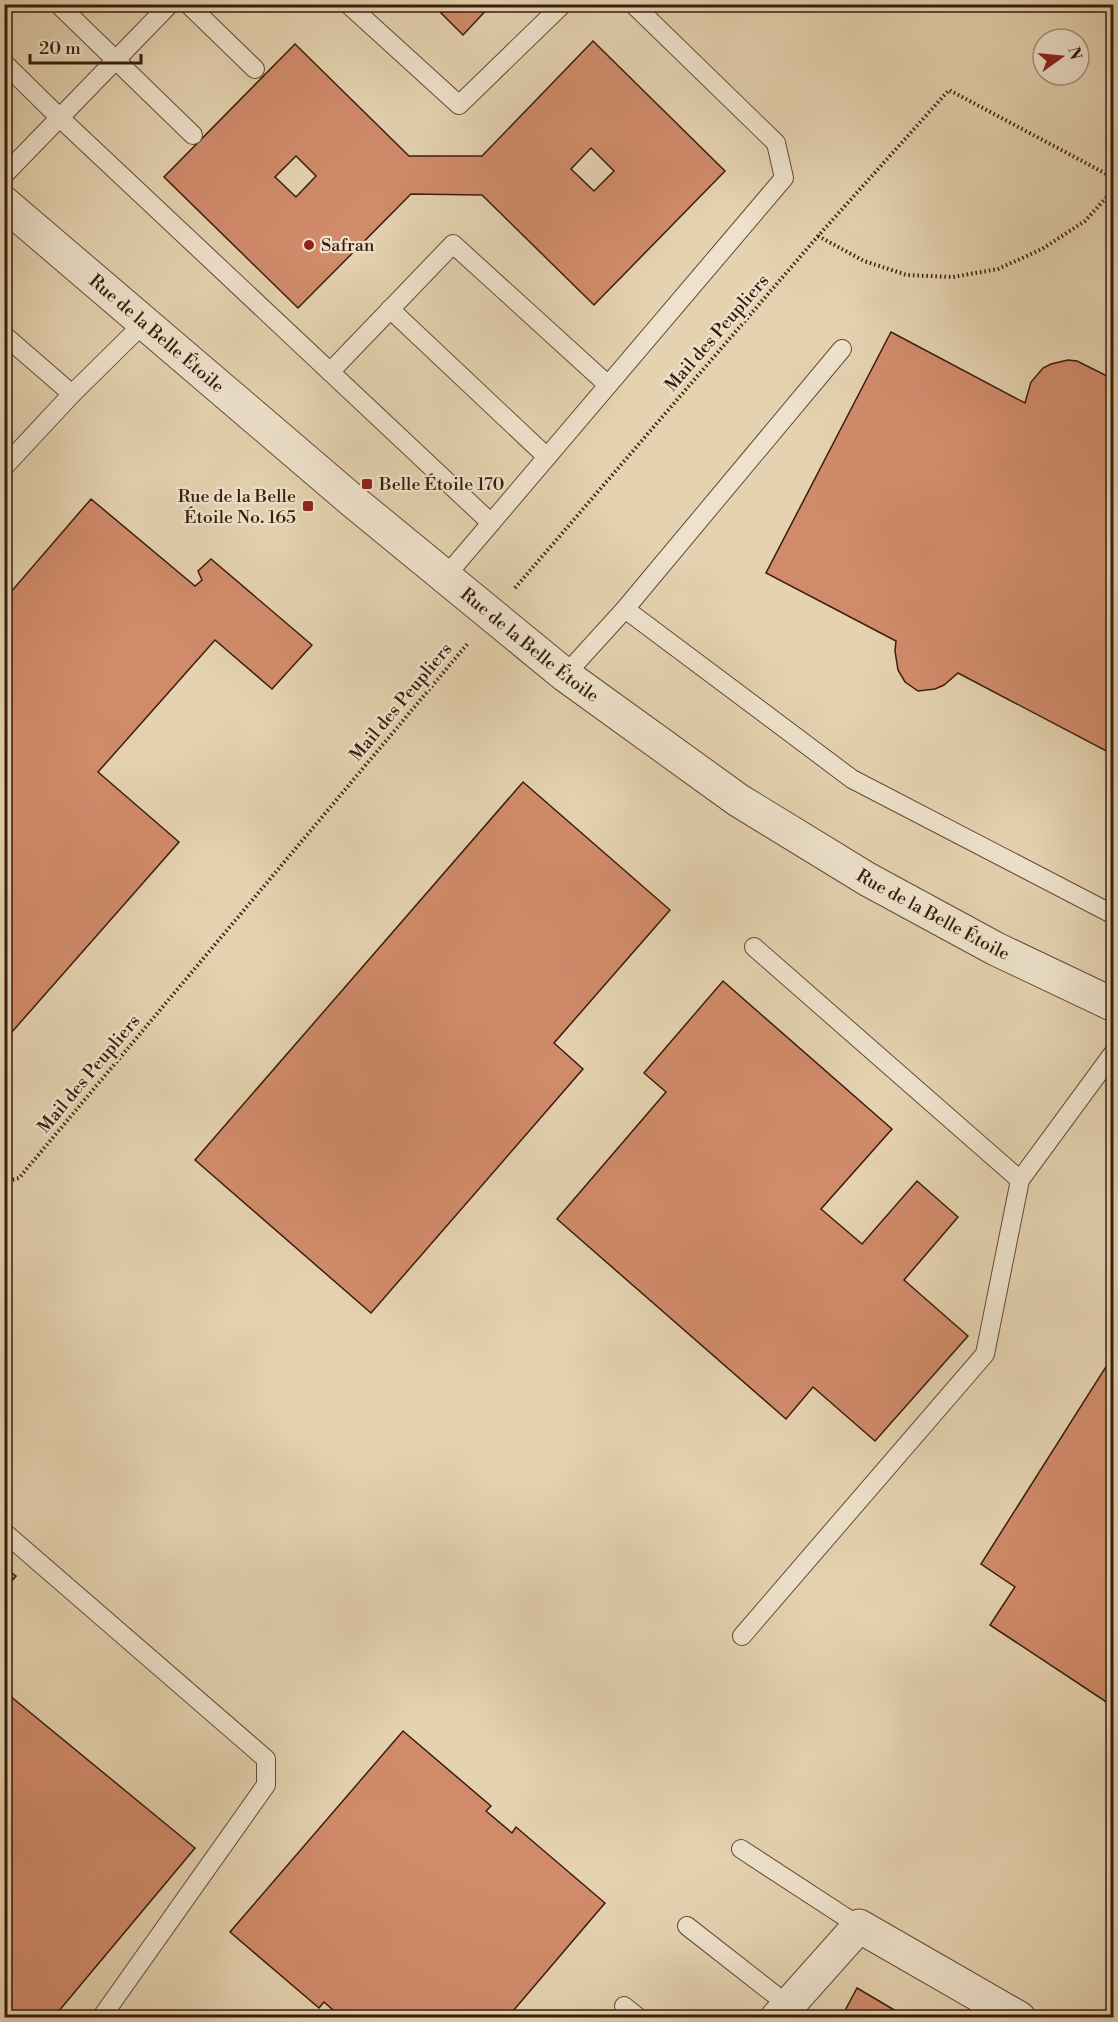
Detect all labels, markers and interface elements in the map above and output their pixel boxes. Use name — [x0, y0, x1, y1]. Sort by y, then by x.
scale bar — [30, 27, 141, 65]
north arrow — [1031, 27, 1091, 87]
text: 20 m — [39, 37, 81, 60]
text: N — [1063, 45, 1086, 62]
place label: Safran — [321, 234, 375, 257]
marker: Safran — [302, 238, 316, 252]
street label: Rue de la Belle Étoile — [84, 269, 229, 398]
street label: Mail des Peupliers — [660, 270, 774, 396]
place label: Belle Étoile 170 — [378, 473, 504, 496]
marker: Belle Étoile 170 — [360, 477, 374, 491]
place label: Rue de la Belle Étoile No. 165 — [178, 485, 296, 529]
marker: Rue de la Belle Étoile No. 165 — [301, 499, 315, 513]
street label: Rue de la Belle Étoile — [456, 583, 604, 707]
street label: Mail des Peupliers — [345, 638, 457, 766]
street label: Rue de la Belle Étoile — [852, 864, 1013, 965]
street label: Mail des Peupliers — [33, 1010, 145, 1138]

